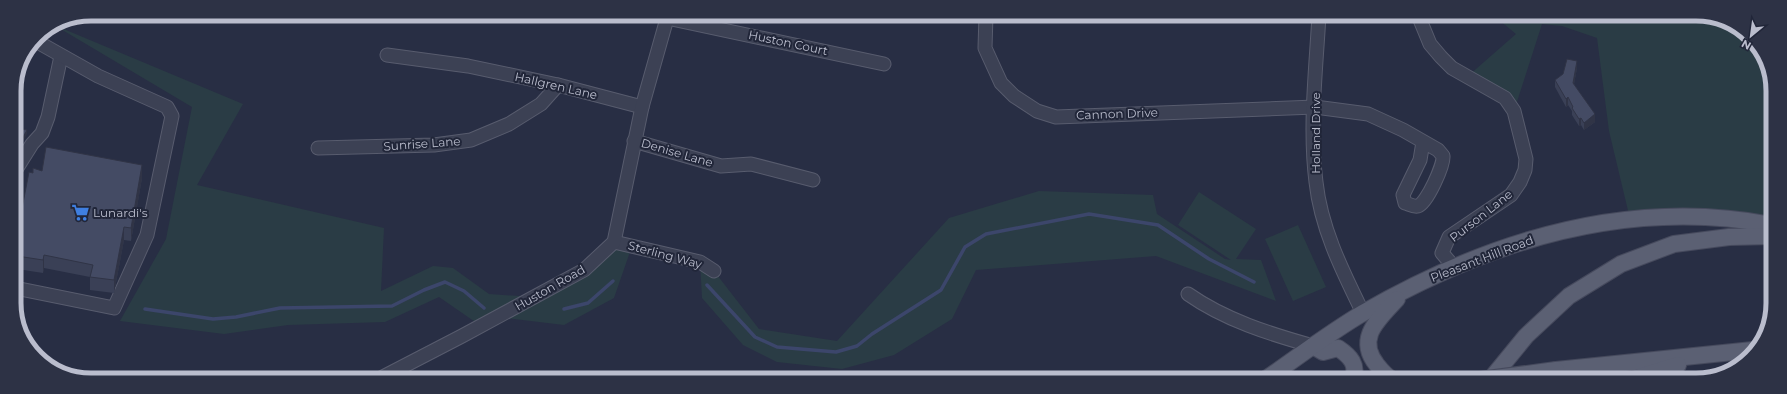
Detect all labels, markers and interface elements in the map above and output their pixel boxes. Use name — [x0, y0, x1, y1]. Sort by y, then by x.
north arrow — [1731, 16, 1771, 56]
street label: Huston Court — [747, 27, 829, 58]
text: N — [1739, 36, 1753, 53]
street label: Hallgren Lane — [513, 69, 599, 102]
street label: Holland Drive — [1308, 92, 1323, 174]
street label: Cannon Drive — [1076, 105, 1158, 122]
street label: Sunrise Lane — [383, 133, 461, 154]
street label: Denise Lane — [639, 135, 715, 170]
street label: Purson Lane — [1446, 186, 1515, 245]
supermarket icon: Lunardi's — [70, 203, 90, 223]
place label: Lunardi's — [93, 205, 148, 220]
street label: Pleasant Hill Road — [1428, 232, 1535, 285]
street label: Sterling Way — [627, 237, 704, 272]
street label: Huston Road — [512, 261, 587, 314]

